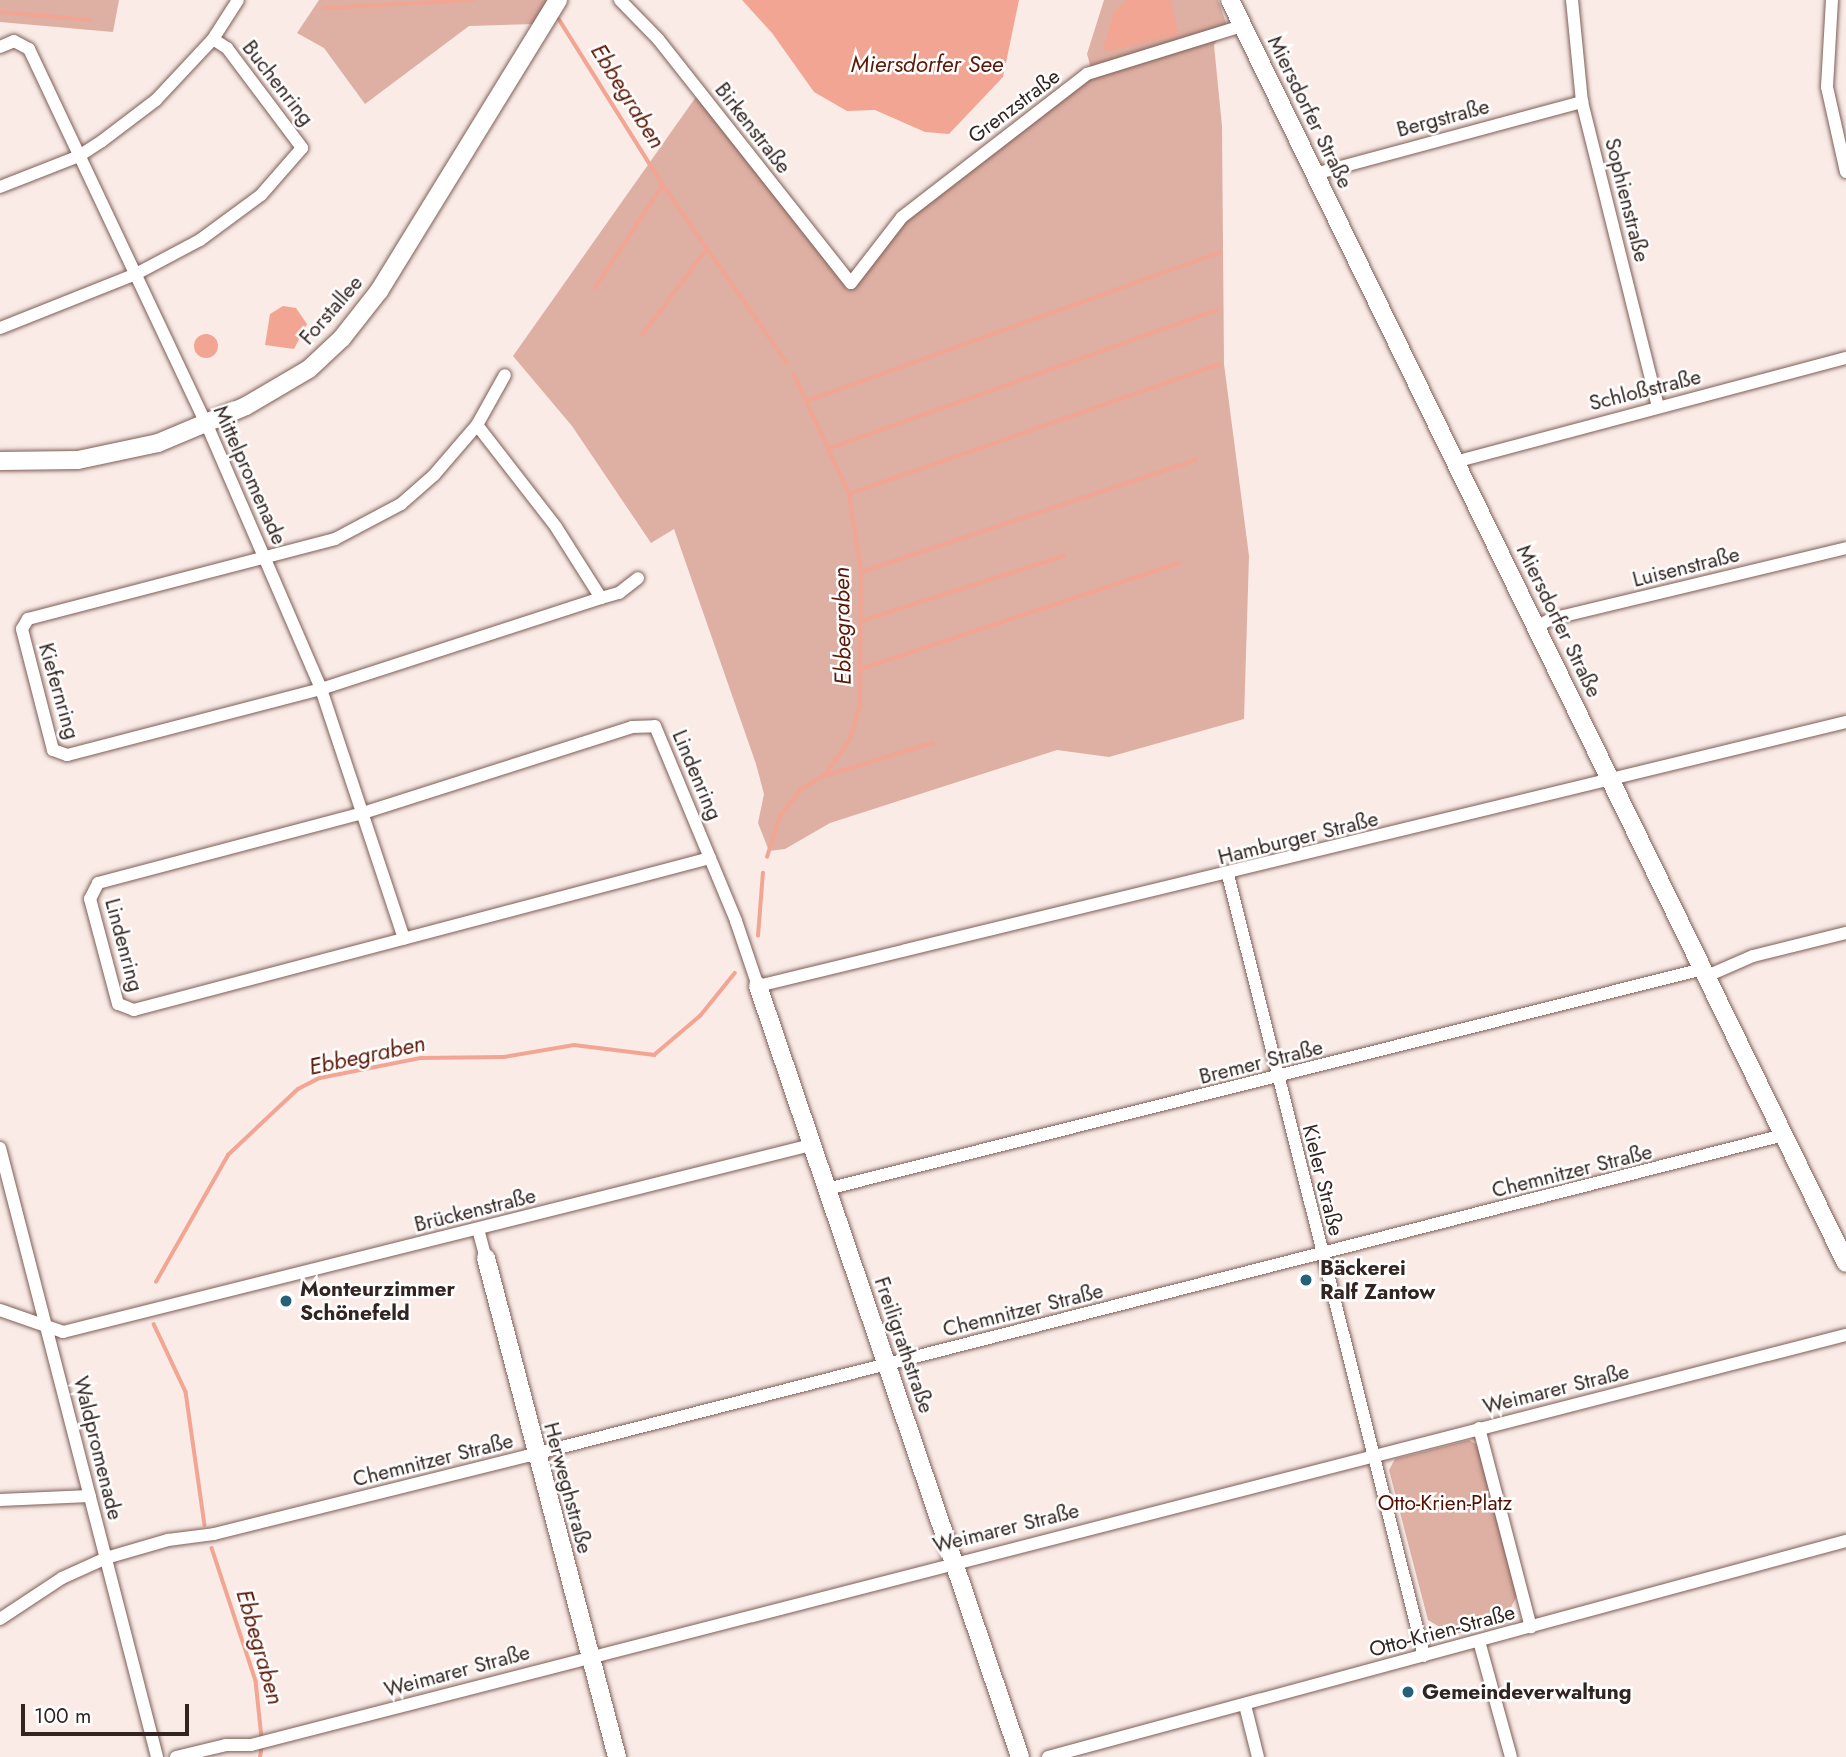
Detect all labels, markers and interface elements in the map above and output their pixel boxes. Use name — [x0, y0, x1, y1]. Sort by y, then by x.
street label: Miersdorfer Straße — [1262, 32, 1358, 192]
street label: Buchenring — [237, 35, 319, 131]
water label: Ebbegraben — [585, 39, 671, 153]
water label: Miersdorfer See — [851, 50, 1003, 78]
street label: Grenzstraße — [963, 63, 1065, 149]
street label: Birkenstraße — [710, 77, 796, 179]
street label: Bergstraße — [1394, 94, 1492, 142]
street label: Sophienstraße — [1599, 135, 1655, 265]
street label: Forstallee — [294, 270, 368, 350]
street label: Schloßstraße — [1587, 364, 1703, 416]
street label: Mittelpromenade — [208, 402, 292, 548]
street label: Miersdorfer Straße — [1511, 541, 1607, 701]
street label: Luisenstraße — [1630, 542, 1742, 592]
water label: Ebbegraben — [827, 567, 857, 685]
street label: Kiefernring — [33, 640, 85, 742]
street label: Lindenring — [667, 726, 727, 824]
street label: Hamburger Straße — [1215, 806, 1381, 870]
street label: Lindenring — [99, 896, 149, 994]
water label: Ebbegraben — [306, 1029, 428, 1081]
street label: Bremer Straße — [1197, 1034, 1325, 1090]
street label: Kieler Straße — [1297, 1122, 1349, 1238]
street label: Chemnitzer Straße — [1489, 1139, 1655, 1203]
street label: Brückenstraße — [412, 1183, 538, 1237]
place label: Bäckerei Ralf Zantow — [1320, 1255, 1435, 1305]
marker: Bäckerei Ralf Zantow — [1298, 1272, 1314, 1288]
street label: Freiligrathstraße — [869, 1274, 939, 1416]
place label: Monteurzimmer Schönefeld — [300, 1276, 455, 1326]
street label: Chemnitzer Straße — [940, 1278, 1106, 1342]
marker: Monteurzimmer Schönefeld — [278, 1293, 294, 1309]
street label: Weimarer Straße — [1480, 1359, 1632, 1419]
street label: Waldpromenade — [68, 1374, 128, 1522]
street label: Herweghstraße — [538, 1420, 598, 1556]
street label: Chemnitzer Straße — [350, 1428, 516, 1492]
park label: Otto-Krien-Platz — [1378, 1490, 1512, 1516]
street label: Weimarer Straße — [930, 1498, 1082, 1558]
water label: Ebbegraben — [230, 1586, 290, 1708]
street label: Otto-Krien-Straße — [1366, 1599, 1518, 1663]
street label: Weimarer Straße — [381, 1639, 533, 1703]
place label: Gemeindeverwaltung — [1422, 1679, 1632, 1705]
marker: Gemeindeverwaltung — [1400, 1684, 1416, 1700]
scale bar — [24, 1690, 192, 1734]
text: 100 m — [34, 1701, 91, 1731]

